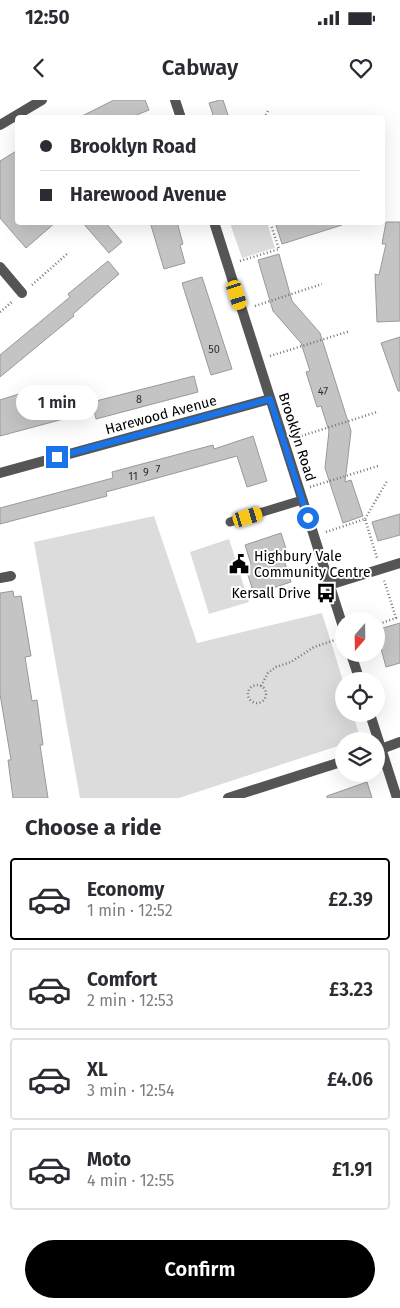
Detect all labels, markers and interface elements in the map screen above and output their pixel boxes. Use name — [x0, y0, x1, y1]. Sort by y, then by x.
text: 12:50 — [25, 6, 70, 29]
icon: back — [25, 54, 53, 82]
text: Cabway — [162, 54, 238, 81]
icon: heart — [347, 54, 375, 82]
text: Brooklyn Road — [70, 135, 196, 158]
text: Harewood Avenue — [70, 183, 227, 206]
car — [225, 278, 248, 312]
house number: 50 — [208, 343, 220, 356]
callout: 1 min — [16, 384, 98, 420]
house number: 47 — [318, 385, 328, 398]
street label: Brooklyn Road — [275, 391, 319, 483]
street label: Harewood Avenue — [103, 392, 219, 438]
text: 1 min — [38, 393, 76, 412]
house number: 8 — [136, 393, 142, 406]
route end — [46, 446, 68, 468]
house number: 7 — [156, 463, 161, 476]
house number: 9 — [143, 466, 149, 479]
house number: 11 — [128, 470, 138, 483]
car — [231, 505, 264, 529]
route start — [297, 507, 319, 529]
place label: Highbury Vale Community Centre — [254, 548, 371, 581]
public building icon: Highbury Vale Community Centre — [228, 553, 250, 575]
bus stop icon: Kersall Drive — [315, 582, 337, 604]
place label: Kersall Drive — [232, 585, 311, 602]
north arrow — [335, 612, 385, 662]
map controls — [335, 612, 385, 782]
button: locate — [335, 672, 385, 722]
button: layers — [335, 732, 385, 782]
text: Choose a ride — [25, 814, 161, 841]
icon: car — [27, 877, 72, 922]
text: Economy — [87, 878, 164, 901]
text: £2.39 — [328, 888, 373, 911]
text: 1 min · 12:52 — [87, 901, 173, 920]
icon: car — [27, 967, 72, 1012]
text: Comfort — [87, 968, 157, 991]
text: £3.23 — [329, 978, 373, 1001]
text: 2 min · 12:53 — [87, 991, 174, 1010]
icon: car — [27, 1057, 72, 1102]
text: XL — [87, 1058, 108, 1081]
text: £4.06 — [327, 1068, 373, 1091]
text: 3 min · 12:54 — [87, 1081, 174, 1100]
icon: car — [27, 1147, 72, 1192]
text: Moto — [87, 1148, 131, 1171]
text: £1.91 — [332, 1158, 373, 1181]
text: 4 min · 12:55 — [87, 1171, 174, 1190]
button: Confirm — [25, 1240, 375, 1298]

